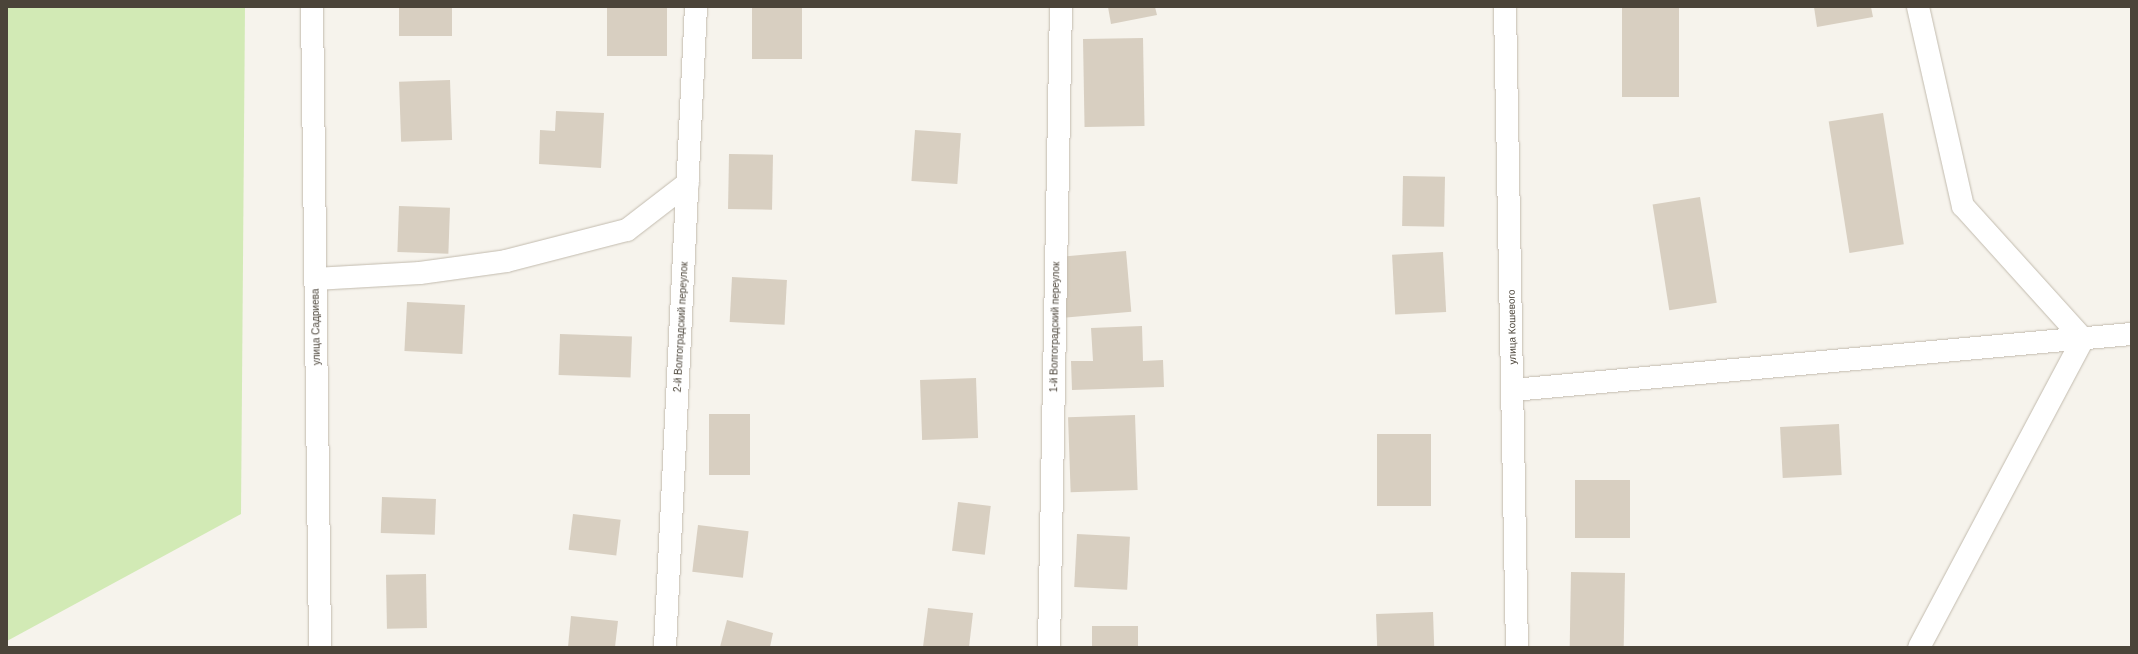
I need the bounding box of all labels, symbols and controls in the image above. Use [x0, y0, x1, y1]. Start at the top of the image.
street label: 2-й Волгоградский переулок [672, 261, 690, 393]
street label: 1-й Волгоградский переулок [1048, 262, 1062, 392]
street label: улица Садриева [309, 289, 323, 365]
street label: улица Кошевого [1505, 289, 1519, 365]

